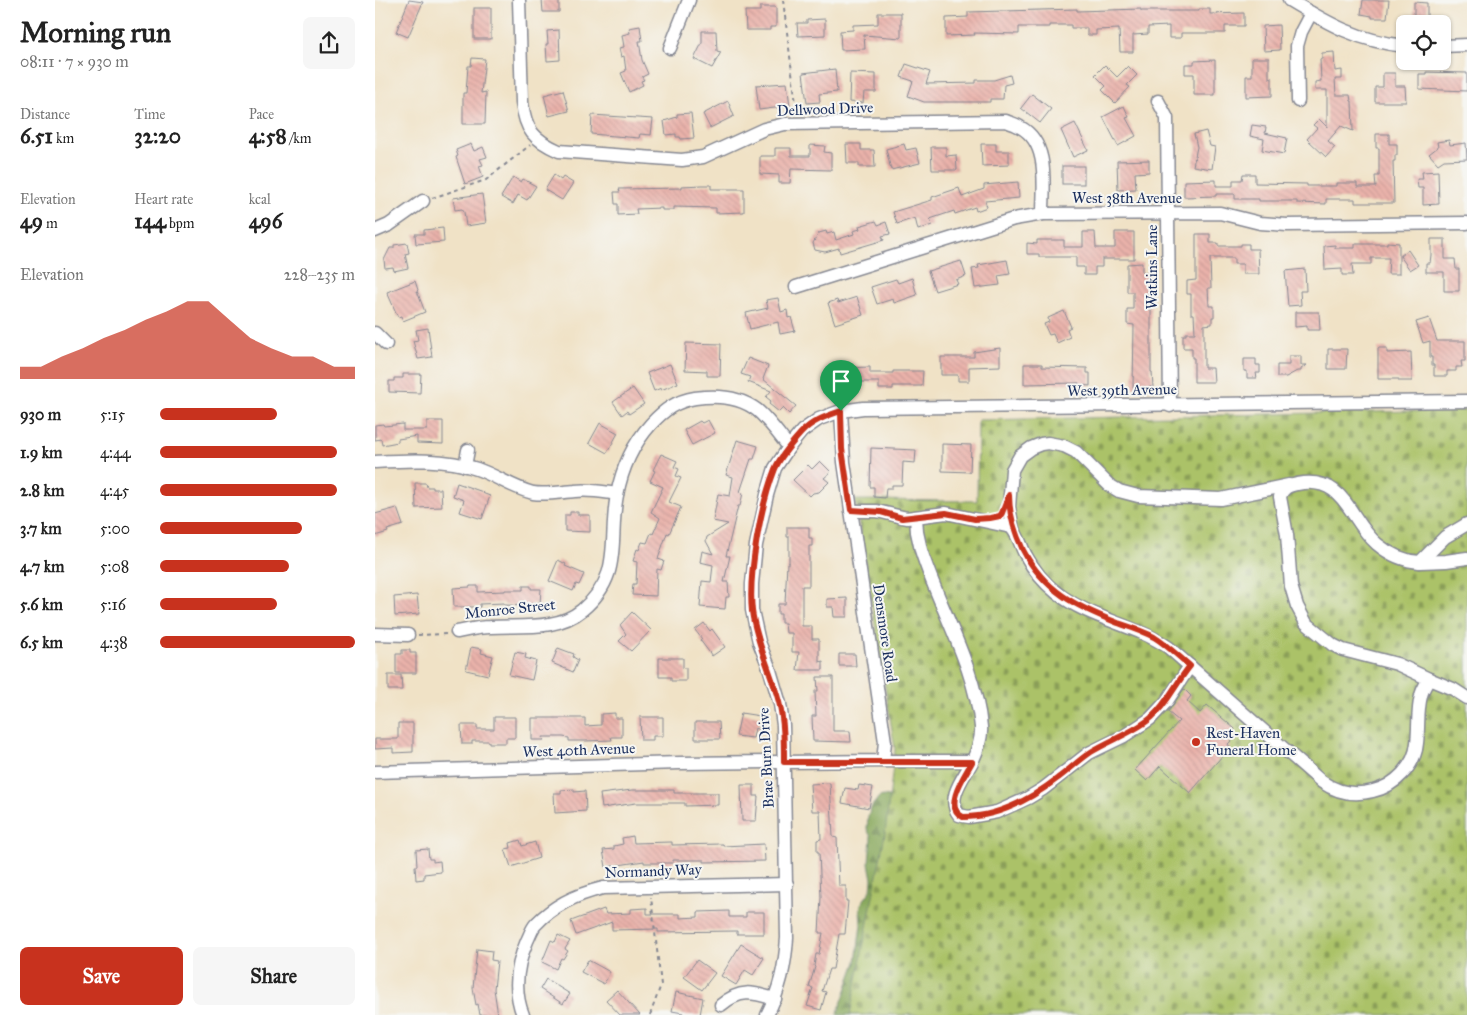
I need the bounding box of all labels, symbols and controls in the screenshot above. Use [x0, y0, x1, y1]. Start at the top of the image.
text: Morning run [20, 15, 171, 50]
map controls [1396, 15, 1451, 70]
button: locate [1396, 15, 1451, 70]
button: share [303, 17, 355, 69]
text: 08:11 · 7 × 930 m [20, 52, 129, 71]
street label: Dellwood Drive [776, 98, 874, 120]
text: Distance [20, 106, 70, 123]
text: Time [134, 106, 165, 123]
text: Pace [249, 106, 274, 123]
text: 6.51 [20, 123, 53, 149]
text: 32:20 [134, 123, 181, 149]
text: 4:58 [249, 123, 287, 149]
text: km [53, 130, 74, 147]
text: /km [287, 130, 312, 147]
street label: West 38th Avenue [1072, 189, 1182, 207]
text: Elevation [20, 191, 76, 208]
text: Heart rate [134, 191, 193, 208]
text: kcal [249, 191, 271, 208]
text: 49 [20, 208, 43, 234]
text: 144 [134, 208, 166, 234]
text: 496 [249, 208, 282, 234]
text: m [43, 215, 58, 232]
text: bpm [166, 215, 195, 232]
street label: Watkins Lane [1143, 225, 1161, 309]
text: Elevation [20, 265, 84, 284]
text: 228–235 m [284, 265, 355, 284]
pin [820, 360, 862, 411]
icon: arrive [827, 367, 855, 395]
street label: West 39th Avenue [1067, 380, 1177, 400]
text: 930 m [20, 405, 61, 424]
text: 5:15 [100, 405, 125, 424]
text: 1.9 km [20, 443, 63, 462]
text: 4:44 [100, 443, 131, 462]
text: 2.8 km [20, 481, 64, 500]
text: 4:45 [100, 481, 129, 500]
text: 3.7 km [20, 519, 62, 538]
text: 5:00 [100, 519, 130, 538]
text: 4.7 km [20, 557, 65, 576]
text: 5:08 [100, 557, 129, 576]
street label: Densmore Road [869, 583, 901, 684]
text: 5.6 km [20, 595, 63, 614]
text: 5:16 [100, 595, 126, 614]
street label: Monroe Street [464, 595, 557, 623]
text: 6.5 km [20, 633, 63, 652]
text: 4:38 [100, 633, 128, 652]
street label: Brae Burn Drive [754, 707, 778, 809]
place label: Rest-Haven Funeral Home [1206, 724, 1296, 759]
marker: Rest-Haven Funeral Home [1190, 736, 1202, 748]
street label: West 40th Avenue [522, 739, 636, 761]
street label: Normandy Way [604, 860, 703, 882]
button: Save [20, 947, 183, 1005]
button: Share [193, 947, 355, 1005]

